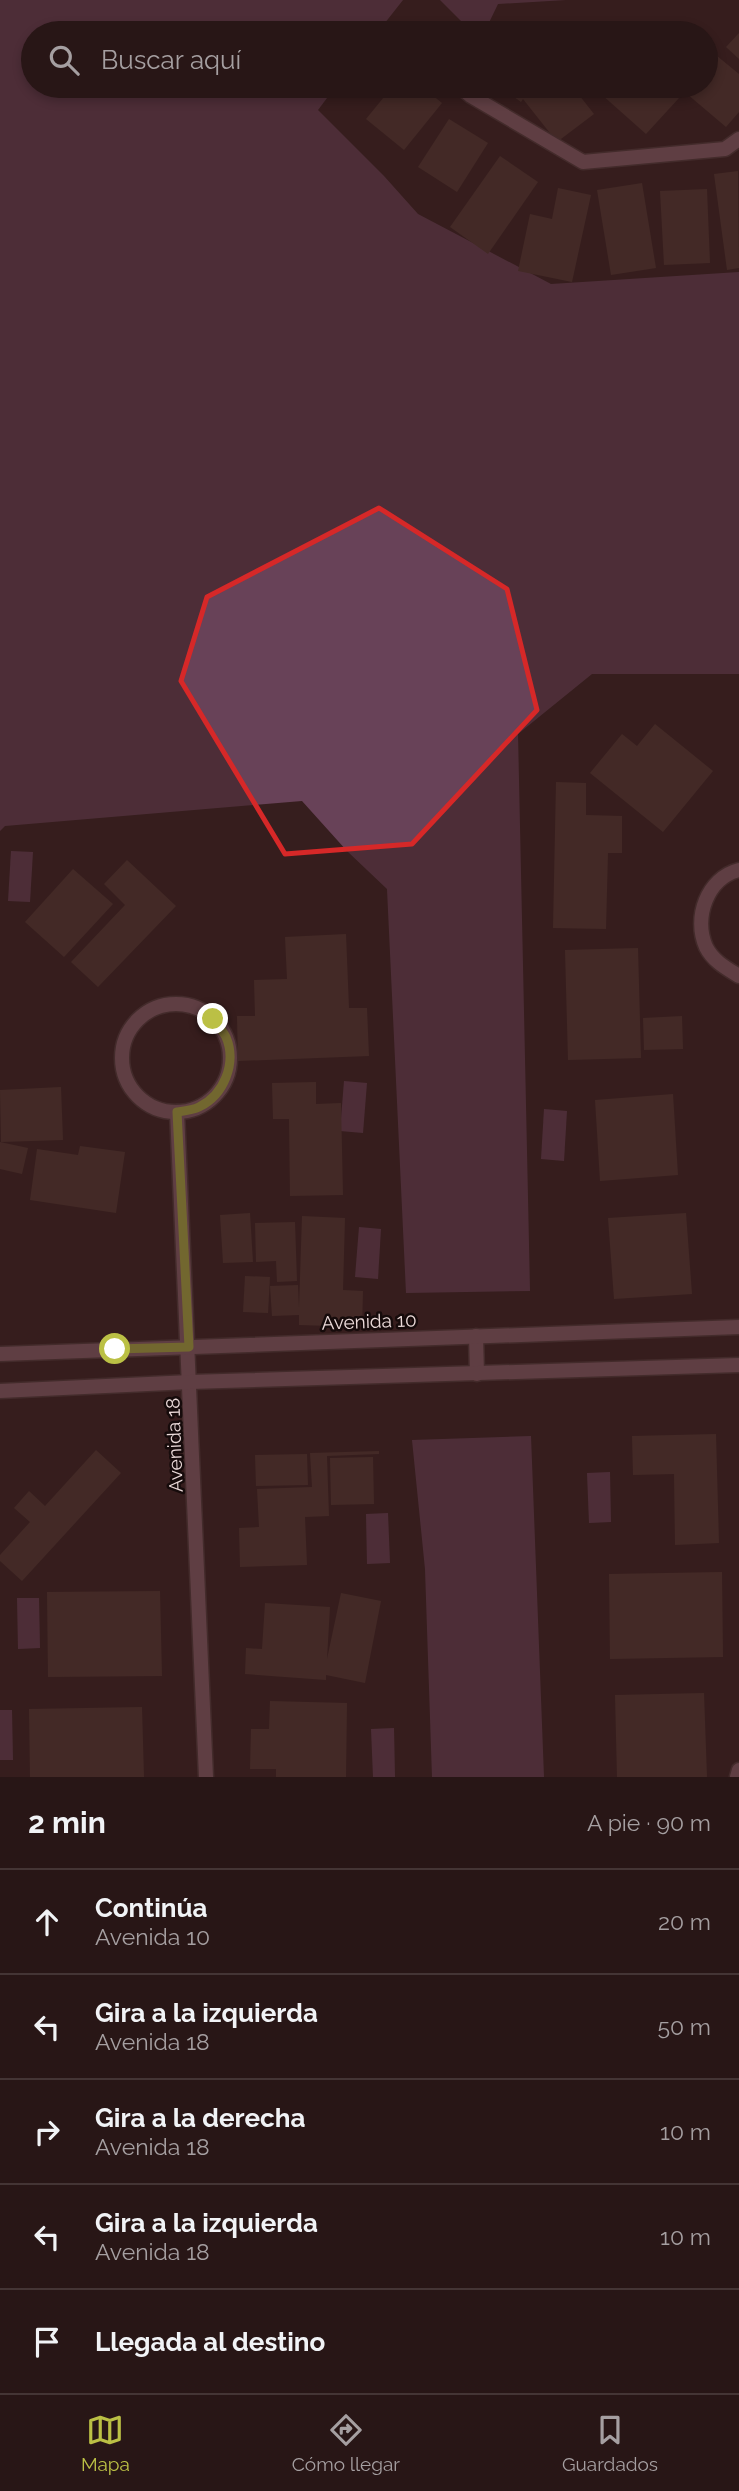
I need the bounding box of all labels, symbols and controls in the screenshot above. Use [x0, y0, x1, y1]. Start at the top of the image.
search box [21, 21, 718, 98]
icon: search [45, 41, 83, 79]
text: Buscar aquí [101, 45, 241, 75]
route end [197, 1003, 228, 1034]
street label: Avenida 10 [321, 1308, 417, 1334]
route start [99, 1333, 130, 1364]
street label: Avenida 18 [161, 1397, 187, 1493]
text: 2 min [28, 1805, 106, 1840]
text: A pie · 90 m [587, 1809, 711, 1836]
text: Continúa [95, 1893, 207, 1923]
icon: ahead [28, 1903, 66, 1941]
text: 20 m [658, 1908, 711, 1935]
text: Avenida 10 [95, 1923, 210, 1950]
text: Gira a la izquierda [95, 1998, 318, 2028]
icon: left [28, 2008, 66, 2046]
text: 50 m [657, 2013, 711, 2040]
text: Avenida 18 [95, 2028, 210, 2055]
text: Gira a la derecha [95, 2103, 305, 2133]
icon: right [28, 2113, 66, 2151]
text: 10 m [660, 2118, 711, 2145]
text: Avenida 18 [95, 2133, 210, 2160]
text: Gira a la izquierda [95, 2208, 318, 2238]
icon: left [28, 2218, 66, 2256]
text: 10 m [660, 2223, 711, 2250]
text: Avenida 18 [95, 2238, 210, 2265]
icon: arrive [28, 2323, 66, 2361]
text: Llegada al destino [95, 2327, 325, 2357]
tab: Mapa [81, 2411, 130, 2475]
tab: Cómo llegar [292, 2411, 400, 2475]
tab: Guardados [562, 2411, 658, 2475]

